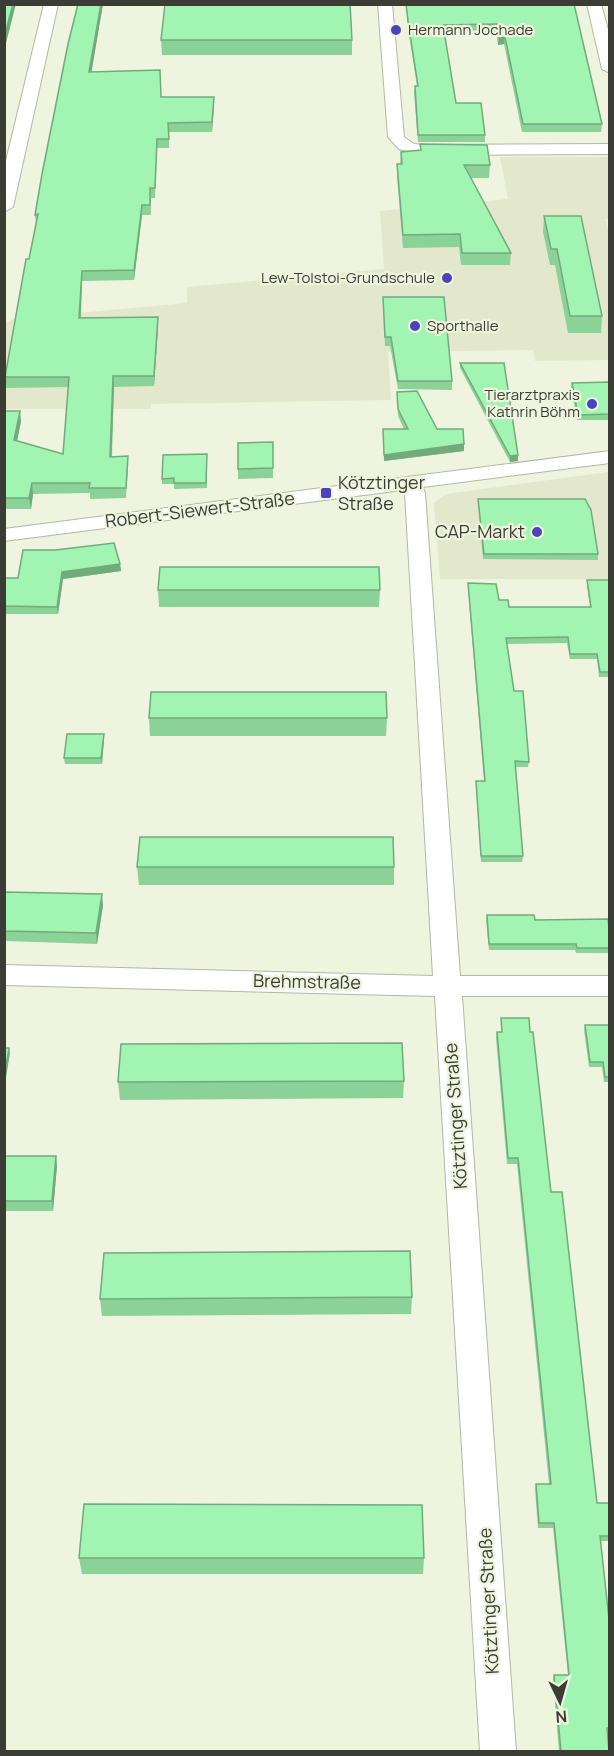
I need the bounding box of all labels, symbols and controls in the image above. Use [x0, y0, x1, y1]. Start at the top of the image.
place label: Hermann Jochade [408, 19, 534, 40]
marker: Hermann Jochade [389, 23, 403, 37]
place label: Lew-Tolstoi-Grundschule [261, 267, 435, 288]
marker: Lew-Tolstoi-Grundschule [440, 271, 454, 285]
place label: Sporthalle [427, 315, 499, 336]
marker: Sporthalle [408, 319, 422, 333]
place label: Tierarztpraxis Kathrin Böhm [484, 384, 580, 422]
marker: Tierarztpraxis Kathrin Böhm [585, 397, 599, 411]
place label: Kötztinger Straße [338, 470, 426, 515]
street label: Robert-Siewert-Straße [104, 485, 296, 533]
marker: Kötztinger Straße [319, 486, 333, 500]
place label: CAP-Markt [435, 519, 525, 543]
marker: CAP-Markt [530, 525, 544, 539]
street label: Brehmstraße [253, 968, 361, 994]
street label: Kötztinger Straße [438, 1042, 472, 1190]
street label: Kötztinger Straße [472, 1527, 504, 1675]
north arrow [530, 1672, 590, 1732]
text: N [555, 1705, 568, 1728]

